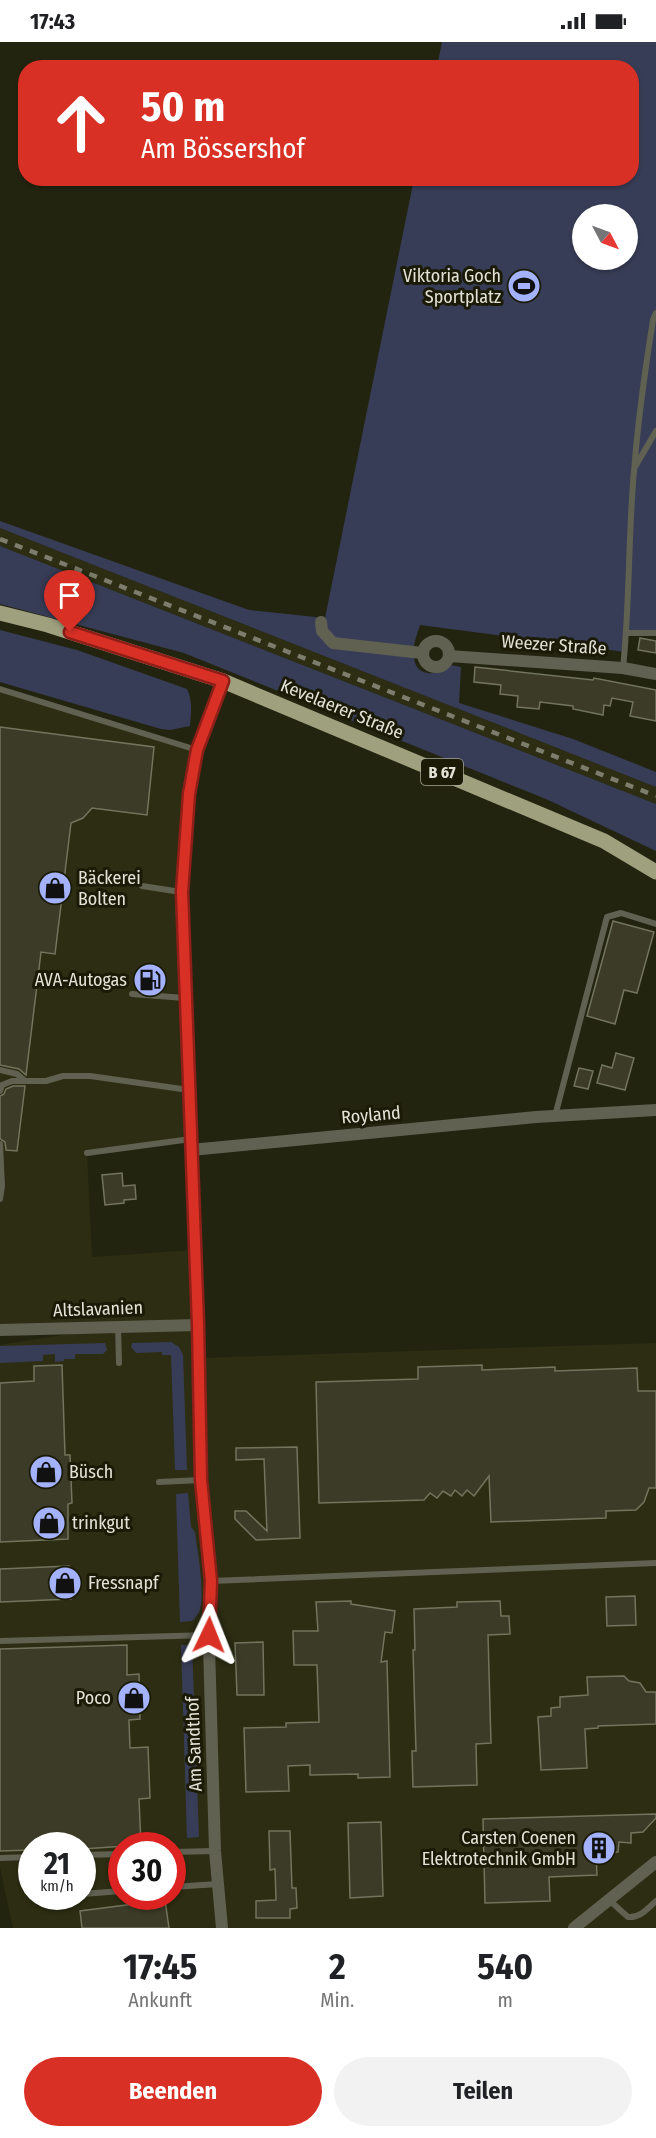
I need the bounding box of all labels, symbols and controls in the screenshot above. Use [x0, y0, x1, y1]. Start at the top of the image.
text: 17:43 [30, 8, 75, 35]
text: 50 m [141, 82, 225, 132]
icon: ahead [42, 84, 120, 162]
text: Am Bössershof [141, 133, 305, 165]
north arrow [572, 204, 638, 270]
map controls [572, 204, 638, 270]
place label: Viktoria Goch Sportplatz [403, 265, 501, 308]
sports icon: Viktoria Goch Sportplatz [506, 268, 542, 304]
pin [44, 570, 95, 632]
icon: arrive [53, 579, 86, 612]
street label: Weezer Straße [501, 630, 607, 660]
street label: Kevelaerer Straße [277, 674, 407, 744]
road number: B 67 [421, 759, 463, 785]
place label: Bäckerei Bolten [78, 867, 141, 910]
shop icon: Bäckerei Bolten [37, 870, 73, 906]
fuel station icon: AVA-Autogas [132, 962, 168, 998]
place label: AVA-Autogas [35, 969, 127, 991]
street label: Royland [340, 1101, 402, 1129]
street label: Altslavanien [53, 1296, 143, 1322]
shop icon: Büsch [28, 1454, 64, 1490]
place label: Büsch [69, 1461, 113, 1483]
shop icon: trinkgut [31, 1505, 67, 1541]
place label: trinkgut [72, 1512, 130, 1534]
shop icon: Fressnapf [47, 1565, 83, 1601]
place label: Fressnapf [88, 1572, 160, 1594]
position arrow [177, 1603, 241, 1667]
shop icon: Poco [116, 1680, 152, 1716]
place label: Poco [76, 1687, 111, 1709]
street label: Am Sandthof [181, 1695, 207, 1792]
place label: Carsten Coenen Elektrotechnik GmbH [422, 1827, 576, 1870]
building icon: Carsten Coenen Elektrotechnik GmbH [581, 1830, 617, 1866]
speed limit sign: 30 [108, 1832, 186, 1910]
text: 21 [44, 1846, 70, 1882]
text: km/h [40, 1877, 74, 1895]
text: 17:45 [123, 1945, 197, 1989]
text: 2 [329, 1945, 346, 1989]
text: 540 [477, 1945, 533, 1989]
text: Ankunft [128, 1988, 192, 2012]
text: Min. [320, 1988, 354, 2012]
text: m [497, 1988, 513, 2012]
button: Beenden [24, 2057, 322, 2126]
button: Teilen [334, 2057, 632, 2126]

